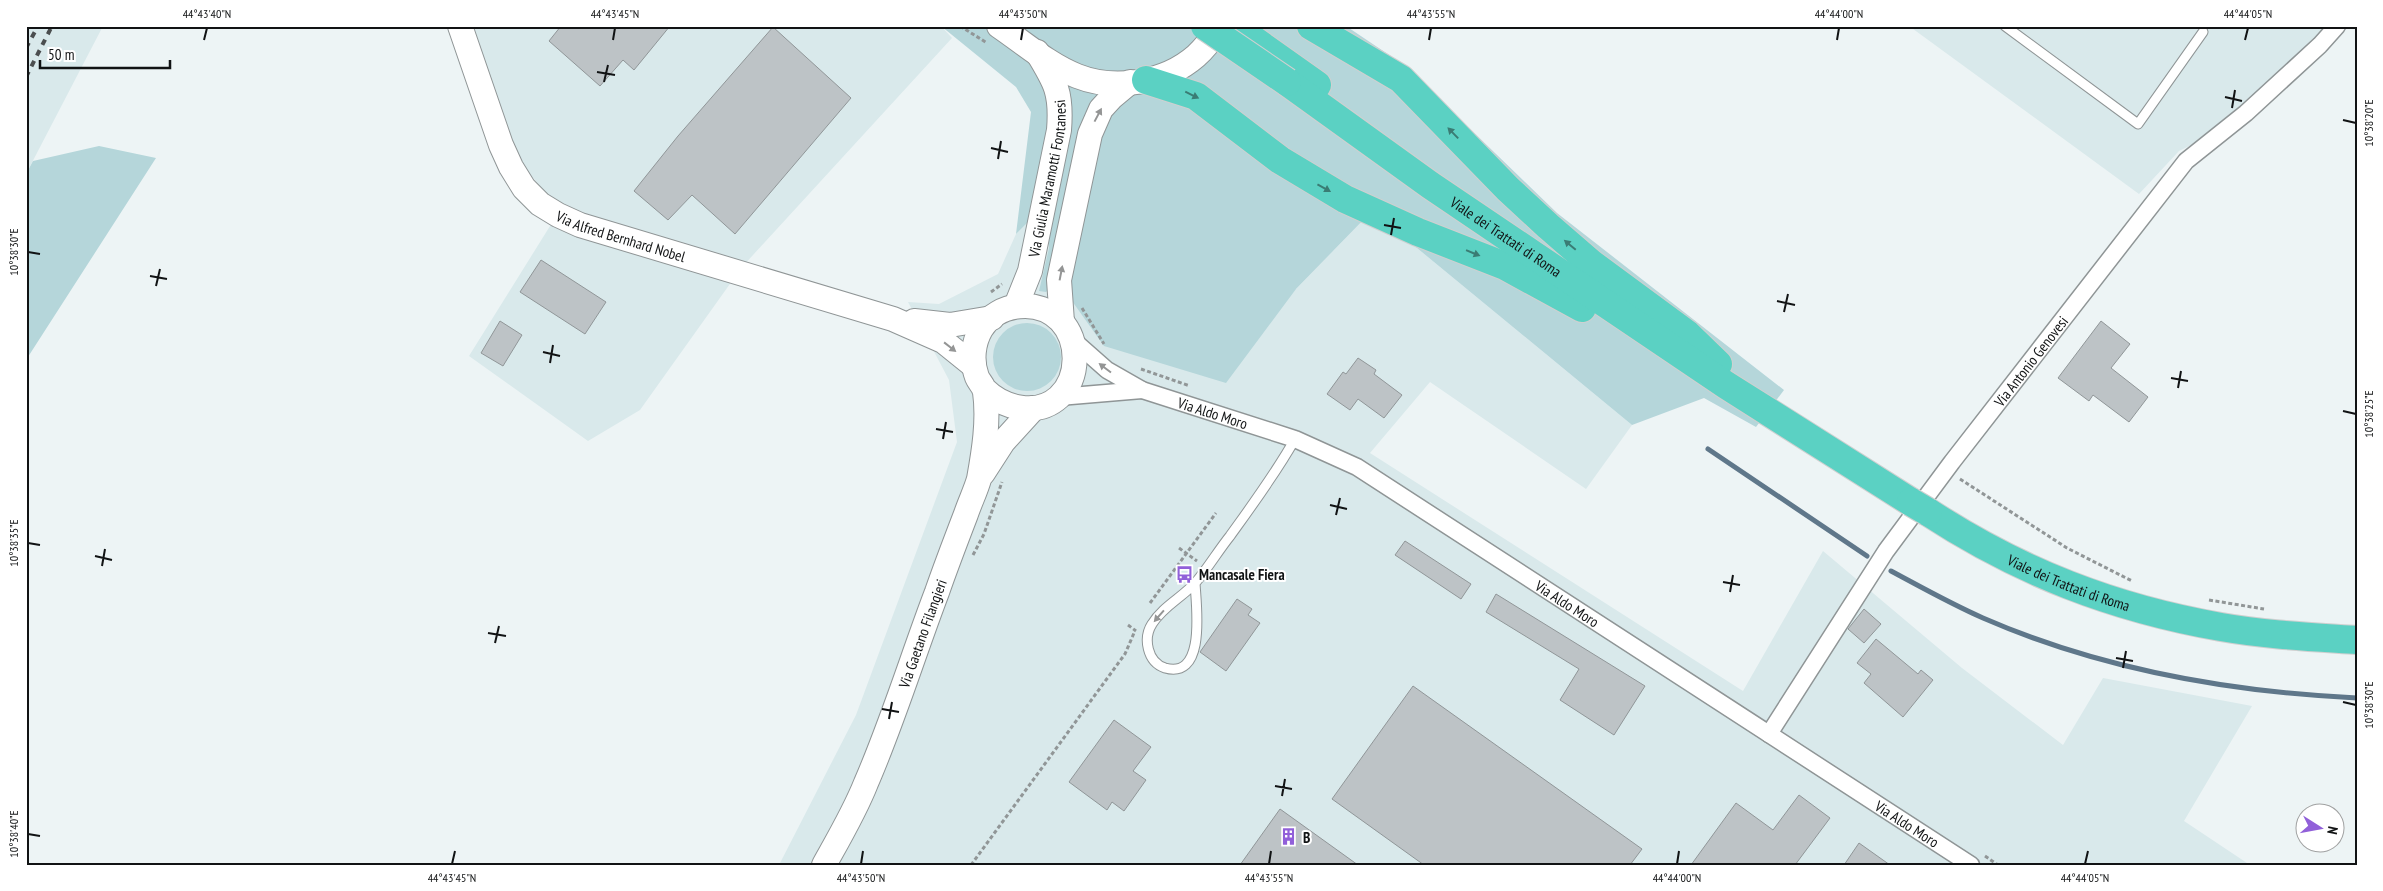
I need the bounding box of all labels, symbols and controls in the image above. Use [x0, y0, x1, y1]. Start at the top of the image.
text: 44°43'40"N [183, 6, 231, 21]
text: 44°43'45"N [591, 6, 639, 21]
text: 44°43'50"N [999, 6, 1047, 21]
text: 44°43'55"N [1407, 6, 1455, 21]
text: 44°44'00"N [1815, 6, 1863, 21]
text: 44°44'05"N [2224, 6, 2272, 21]
scale bar [40, 38, 170, 70]
text: 50 m [48, 45, 74, 64]
one-way arrow [1185, 91, 1199, 99]
street label: Via Giulia Maramotti Fontanesi [1023, 98, 1069, 260]
text: 10°38'20"E [2361, 99, 2376, 147]
one-way arrow [1094, 108, 1102, 123]
one-way arrow [1447, 127, 1459, 139]
one-way arrow [1317, 184, 1332, 192]
street label: Viale dei Trattati di Roma [1446, 191, 1565, 281]
street label: Via Alfred Bernhard Nobel [552, 206, 688, 266]
text: 10°38'30"E [6, 228, 21, 276]
one-way arrow [1565, 239, 1577, 251]
one-way arrow [1466, 250, 1480, 258]
one-way arrow [1057, 266, 1065, 281]
street label: Via Antonio Genovesi [1989, 312, 2072, 411]
one-way arrow [944, 342, 957, 353]
one-way arrow [1099, 362, 1112, 373]
text: 10°38'25"E [2361, 390, 2376, 438]
street label: Via Aldo Moro [1174, 392, 1250, 433]
text: 10°38'35"E [6, 519, 21, 567]
street label: Viale dei Trattati di Roma [2003, 549, 2132, 615]
bus stop icon: Mancasale Fiera [1175, 564, 1195, 584]
place label: Mancasale Fiera [1199, 565, 1285, 584]
street label: Via Aldo Moro [1531, 575, 1603, 631]
street label: Via Gaetano Filangieri [894, 576, 950, 691]
one-way arrow [1153, 609, 1165, 621]
text: 10°38'30"E [2361, 681, 2376, 729]
street label: Via Aldo Moro [1871, 795, 1943, 851]
north arrow [2296, 804, 2346, 854]
text: 10°38'40"E [6, 810, 21, 858]
text: N [2323, 825, 2342, 836]
building icon: B [1279, 827, 1299, 847]
place label: B [1303, 828, 1310, 847]
text: 44°43'45"N [428, 870, 476, 885]
text: 44°43'50"N [837, 870, 885, 885]
text: 44°43'55"N [1245, 870, 1293, 885]
text: 44°44'00"N [1653, 870, 1701, 885]
text: 44°44'05"N [2061, 870, 2109, 885]

